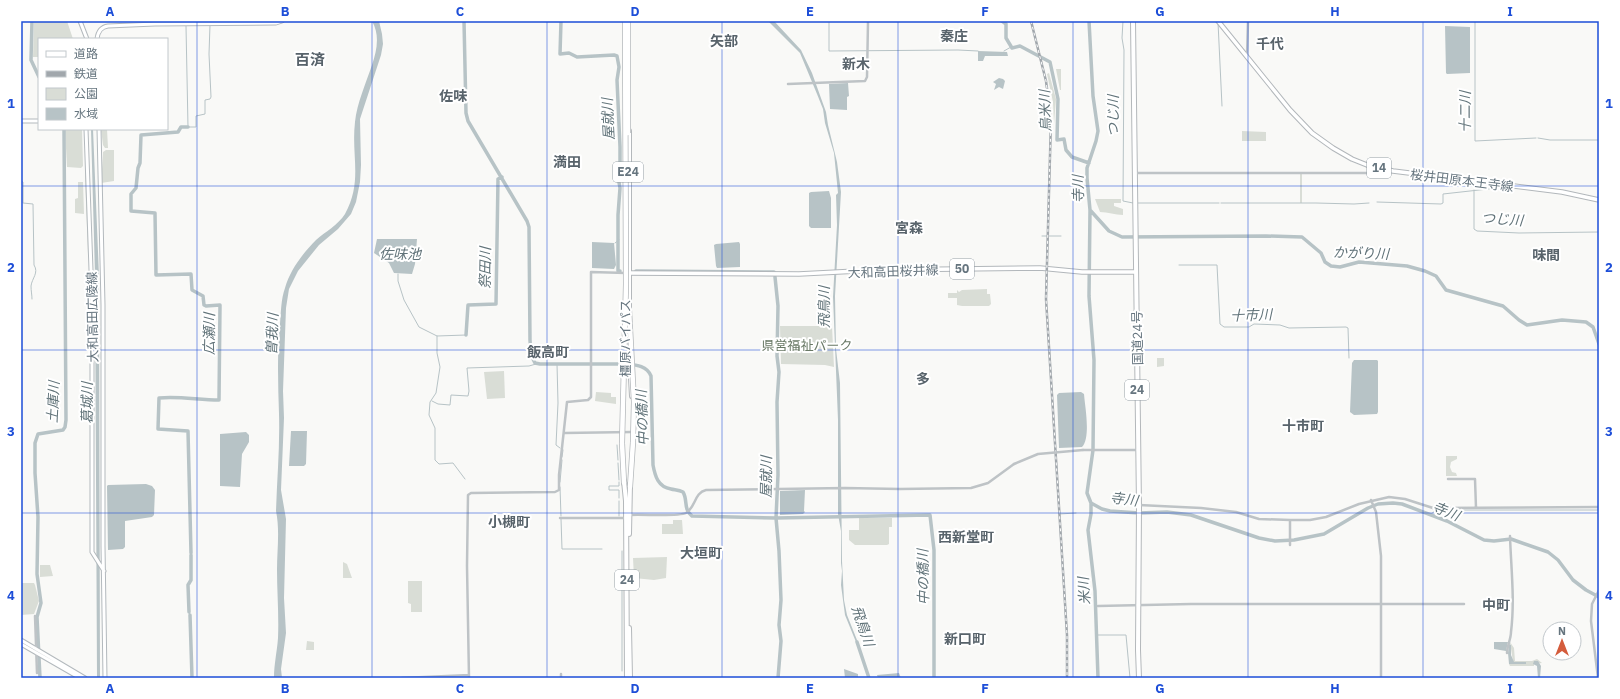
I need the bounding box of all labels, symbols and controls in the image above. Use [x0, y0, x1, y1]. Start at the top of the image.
text: A [106, 3, 115, 20]
text: B [281, 3, 290, 20]
text: C [456, 3, 465, 20]
text: D [630, 3, 640, 20]
text: E [806, 3, 814, 20]
text: F [981, 3, 989, 20]
text: G [1155, 3, 1165, 20]
text: H [1330, 3, 1340, 20]
text: I [1507, 3, 1513, 20]
district label: 秦庄 [940, 27, 968, 45]
district label: 矢部 [710, 32, 738, 50]
district label: 千代 [1256, 35, 1284, 53]
legend [38, 38, 168, 130]
text: 道路 [74, 46, 98, 61]
district label: 百済 [295, 50, 325, 69]
district label: 新木 [842, 55, 870, 73]
text: 鉄道 [74, 66, 98, 81]
text: 公園 [74, 86, 98, 101]
district label: 佐味 [439, 87, 468, 105]
water label: 烏米川 [1035, 88, 1055, 132]
water label: 十二川 [1456, 89, 1474, 133]
water label: つじ川 [1104, 93, 1122, 137]
text: 1 [7, 95, 15, 112]
text: 1 [1605, 95, 1613, 112]
water label: 屋就川 [598, 96, 618, 140]
text: 水域 [74, 106, 98, 121]
district label: 満田 [553, 153, 581, 171]
road number: 14 [1367, 158, 1391, 178]
road number: E24 [613, 162, 643, 182]
street label: 桜井田原本王寺線 [1409, 166, 1515, 195]
water label: 寺川 [1069, 173, 1087, 203]
water label: つじ川 [1480, 209, 1526, 230]
district label: 宮森 [895, 219, 923, 237]
water label: かがり川 [1333, 243, 1391, 263]
water label: 佐味池 [379, 245, 423, 263]
water label: 祭田川 [476, 245, 494, 289]
district label: 味間 [1532, 246, 1560, 264]
text: 2 [7, 259, 15, 276]
road number: 50 [950, 259, 974, 279]
text: 2 [1605, 259, 1613, 276]
street label: 大和高田桜井線 [847, 261, 939, 282]
street label: 大和高田広陵線 [83, 271, 102, 363]
water label: 飛鳥川 [815, 284, 833, 328]
street label: 橿原バイパス [617, 299, 634, 377]
water label: 十市川 [1230, 305, 1274, 325]
water label: 広瀬川 [200, 311, 218, 355]
water label: 曽我川 [262, 311, 282, 355]
street label: 国道24号 [1129, 311, 1146, 365]
park label: 県営福祉パーク [761, 337, 853, 354]
district label: 飯高町 [527, 343, 569, 361]
district label: 多 [916, 370, 930, 388]
water label: 土庫川 [43, 379, 63, 423]
water label: 葛城川 [78, 380, 96, 424]
road number: 24 [1125, 380, 1149, 400]
water label: 中の橋川 [632, 388, 652, 446]
district label: 十市町 [1282, 417, 1324, 435]
text: 3 [7, 423, 15, 440]
text: 3 [1605, 423, 1613, 440]
water label: 屋就川 [757, 454, 775, 498]
water label: 寺川 [1109, 488, 1141, 510]
water label: 寺川 [1430, 497, 1464, 525]
district label: 小槻町 [488, 513, 530, 531]
district label: 西新堂町 [938, 528, 994, 546]
district label: 大垣町 [680, 544, 722, 562]
water label: 中の橋川 [913, 547, 932, 605]
road number: 24 [615, 570, 639, 590]
water label: 米川 [1074, 574, 1094, 606]
text: 4 [7, 587, 15, 604]
text: 4 [1605, 587, 1613, 604]
district label: 中町 [1482, 596, 1510, 614]
water label: 飛鳥川 [848, 603, 879, 651]
north arrow [1542, 621, 1582, 661]
text: N [1558, 624, 1566, 638]
district label: 新口町 [944, 630, 986, 648]
text: A [106, 680, 115, 697]
text: B [281, 680, 290, 697]
text: C [456, 680, 465, 697]
text: D [630, 680, 640, 697]
text: E [806, 680, 814, 697]
text: F [981, 680, 989, 697]
text: G [1155, 680, 1165, 697]
text: H [1330, 680, 1340, 697]
text: I [1507, 680, 1513, 697]

